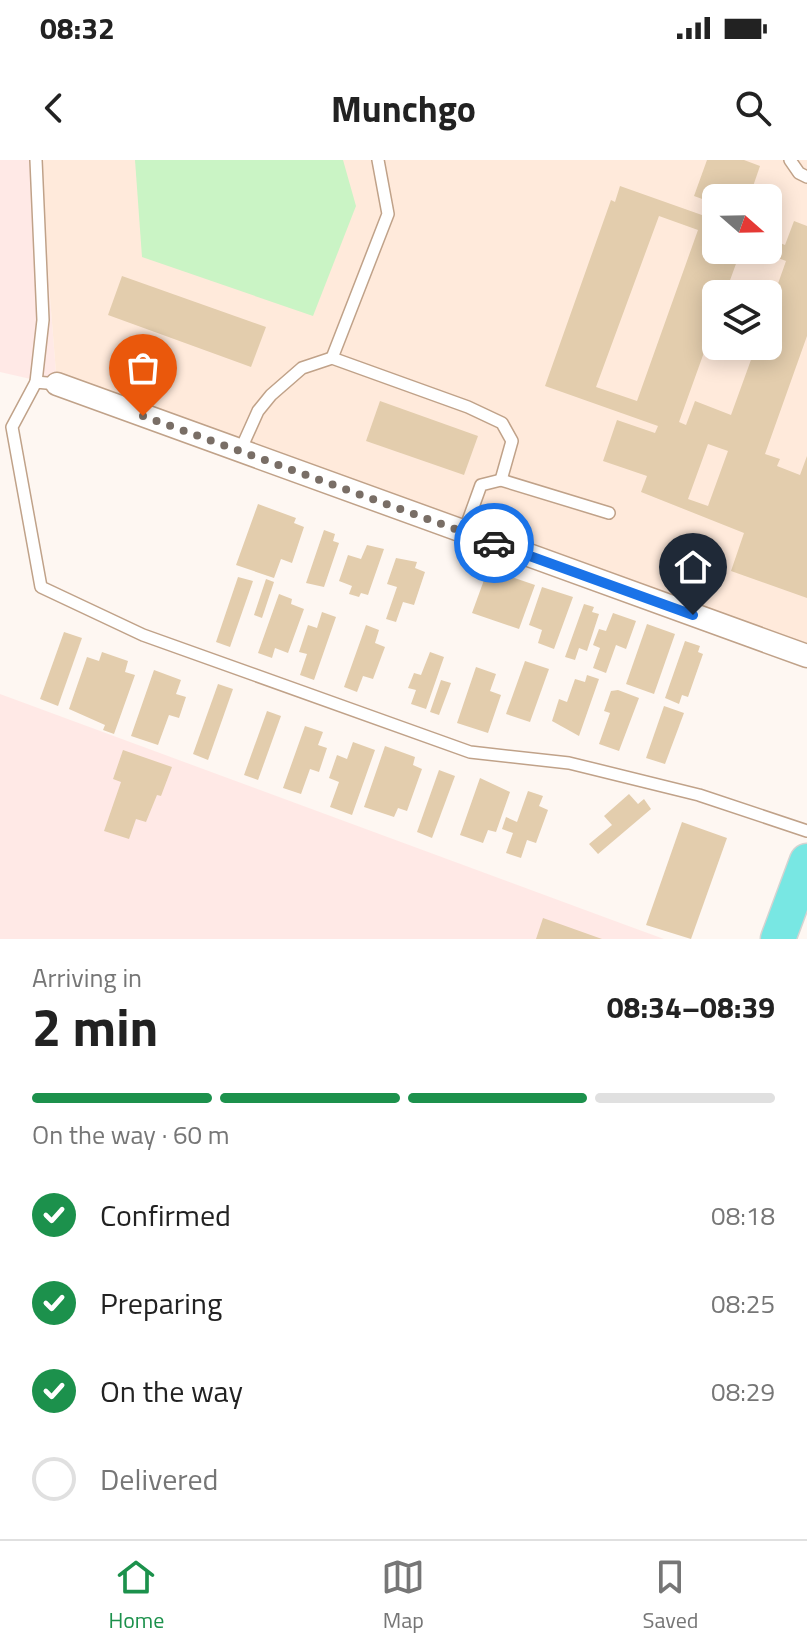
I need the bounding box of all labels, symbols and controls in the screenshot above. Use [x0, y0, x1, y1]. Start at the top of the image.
text: 08:32 [40, 5, 115, 51]
text: Munchgo [331, 81, 476, 136]
icon: back [32, 86, 76, 130]
icon: search [731, 86, 775, 130]
north arrow [702, 184, 782, 264]
map controls [702, 184, 782, 360]
button: layers [702, 280, 782, 360]
pin [109, 334, 177, 416]
icon: bag [121, 346, 165, 390]
courier [454, 503, 534, 583]
icon: car [472, 521, 516, 565]
pin [659, 533, 727, 615]
icon: home [671, 545, 715, 589]
text: Arriving in [32, 958, 142, 997]
text: 08:34–08:39 [607, 984, 775, 1030]
text: 2 min [32, 987, 158, 1066]
text: On the way · 60 m [32, 1115, 230, 1154]
text: Confirmed [100, 1192, 231, 1238]
icon: check [32, 1193, 76, 1237]
text: 08:18 [711, 1196, 775, 1235]
text: Preparing [100, 1280, 222, 1326]
icon: check [32, 1281, 76, 1325]
text: 08:25 [711, 1284, 775, 1323]
text: On the way [100, 1368, 243, 1414]
icon: check [32, 1369, 76, 1413]
text: 08:29 [711, 1372, 775, 1411]
text: Delivered [100, 1456, 218, 1502]
tab: Home [109, 1555, 164, 1637]
tab: Map [381, 1555, 425, 1637]
tab: Saved [642, 1555, 698, 1637]

